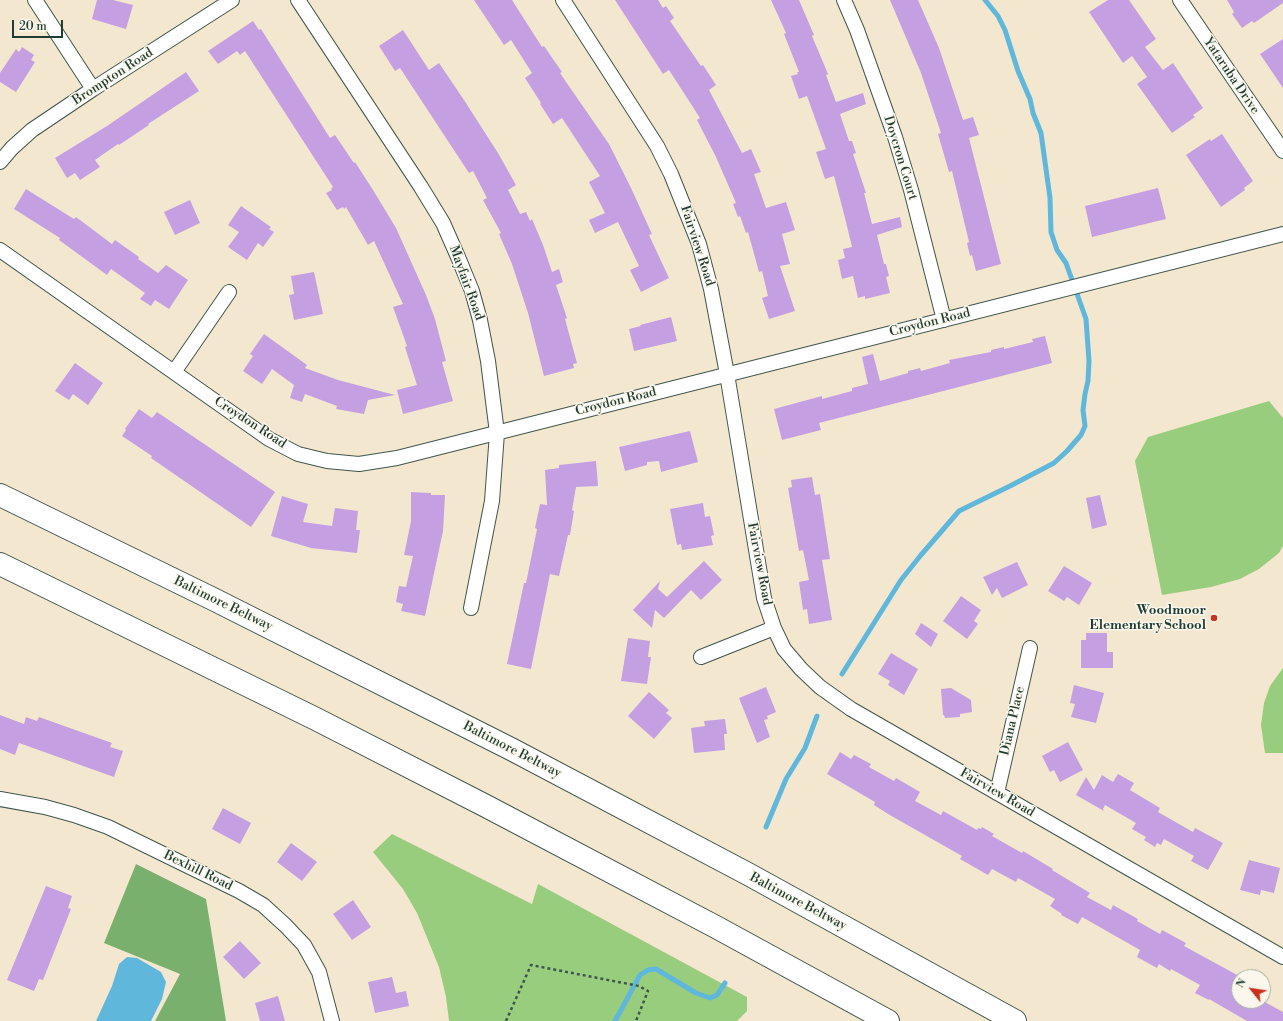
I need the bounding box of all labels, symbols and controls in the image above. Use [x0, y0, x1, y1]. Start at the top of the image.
scale bar [14, 12, 65, 38]
text: 20 m [19, 19, 47, 34]
street label: Yataruba Drive [1200, 35, 1262, 117]
street label: Brompton Road [70, 45, 156, 109]
street label: Doycron Court [880, 114, 920, 202]
street label: Fairview Road [677, 204, 717, 288]
street label: Mayfair Road [445, 244, 487, 322]
street label: Croydon Road [888, 305, 972, 341]
street label: Croydon Road [574, 384, 658, 420]
street label: Croydon Road [211, 394, 289, 452]
street label: Fairview Road [743, 521, 775, 607]
street label: Baltimore Beltway [171, 573, 275, 635]
place label: Woodmoor Elementary School [1090, 603, 1206, 634]
marker: Woodmoor Elementary School [1209, 613, 1219, 623]
street label: Diana Place [997, 685, 1029, 757]
street label: Baltimore Beltway [460, 719, 564, 781]
street label: Fairview Road [957, 765, 1037, 821]
street label: Bexhill Road [161, 848, 235, 894]
street label: Baltimore Beltway [747, 870, 849, 934]
north arrow [1231, 969, 1271, 1009]
text: N [1233, 976, 1250, 991]

